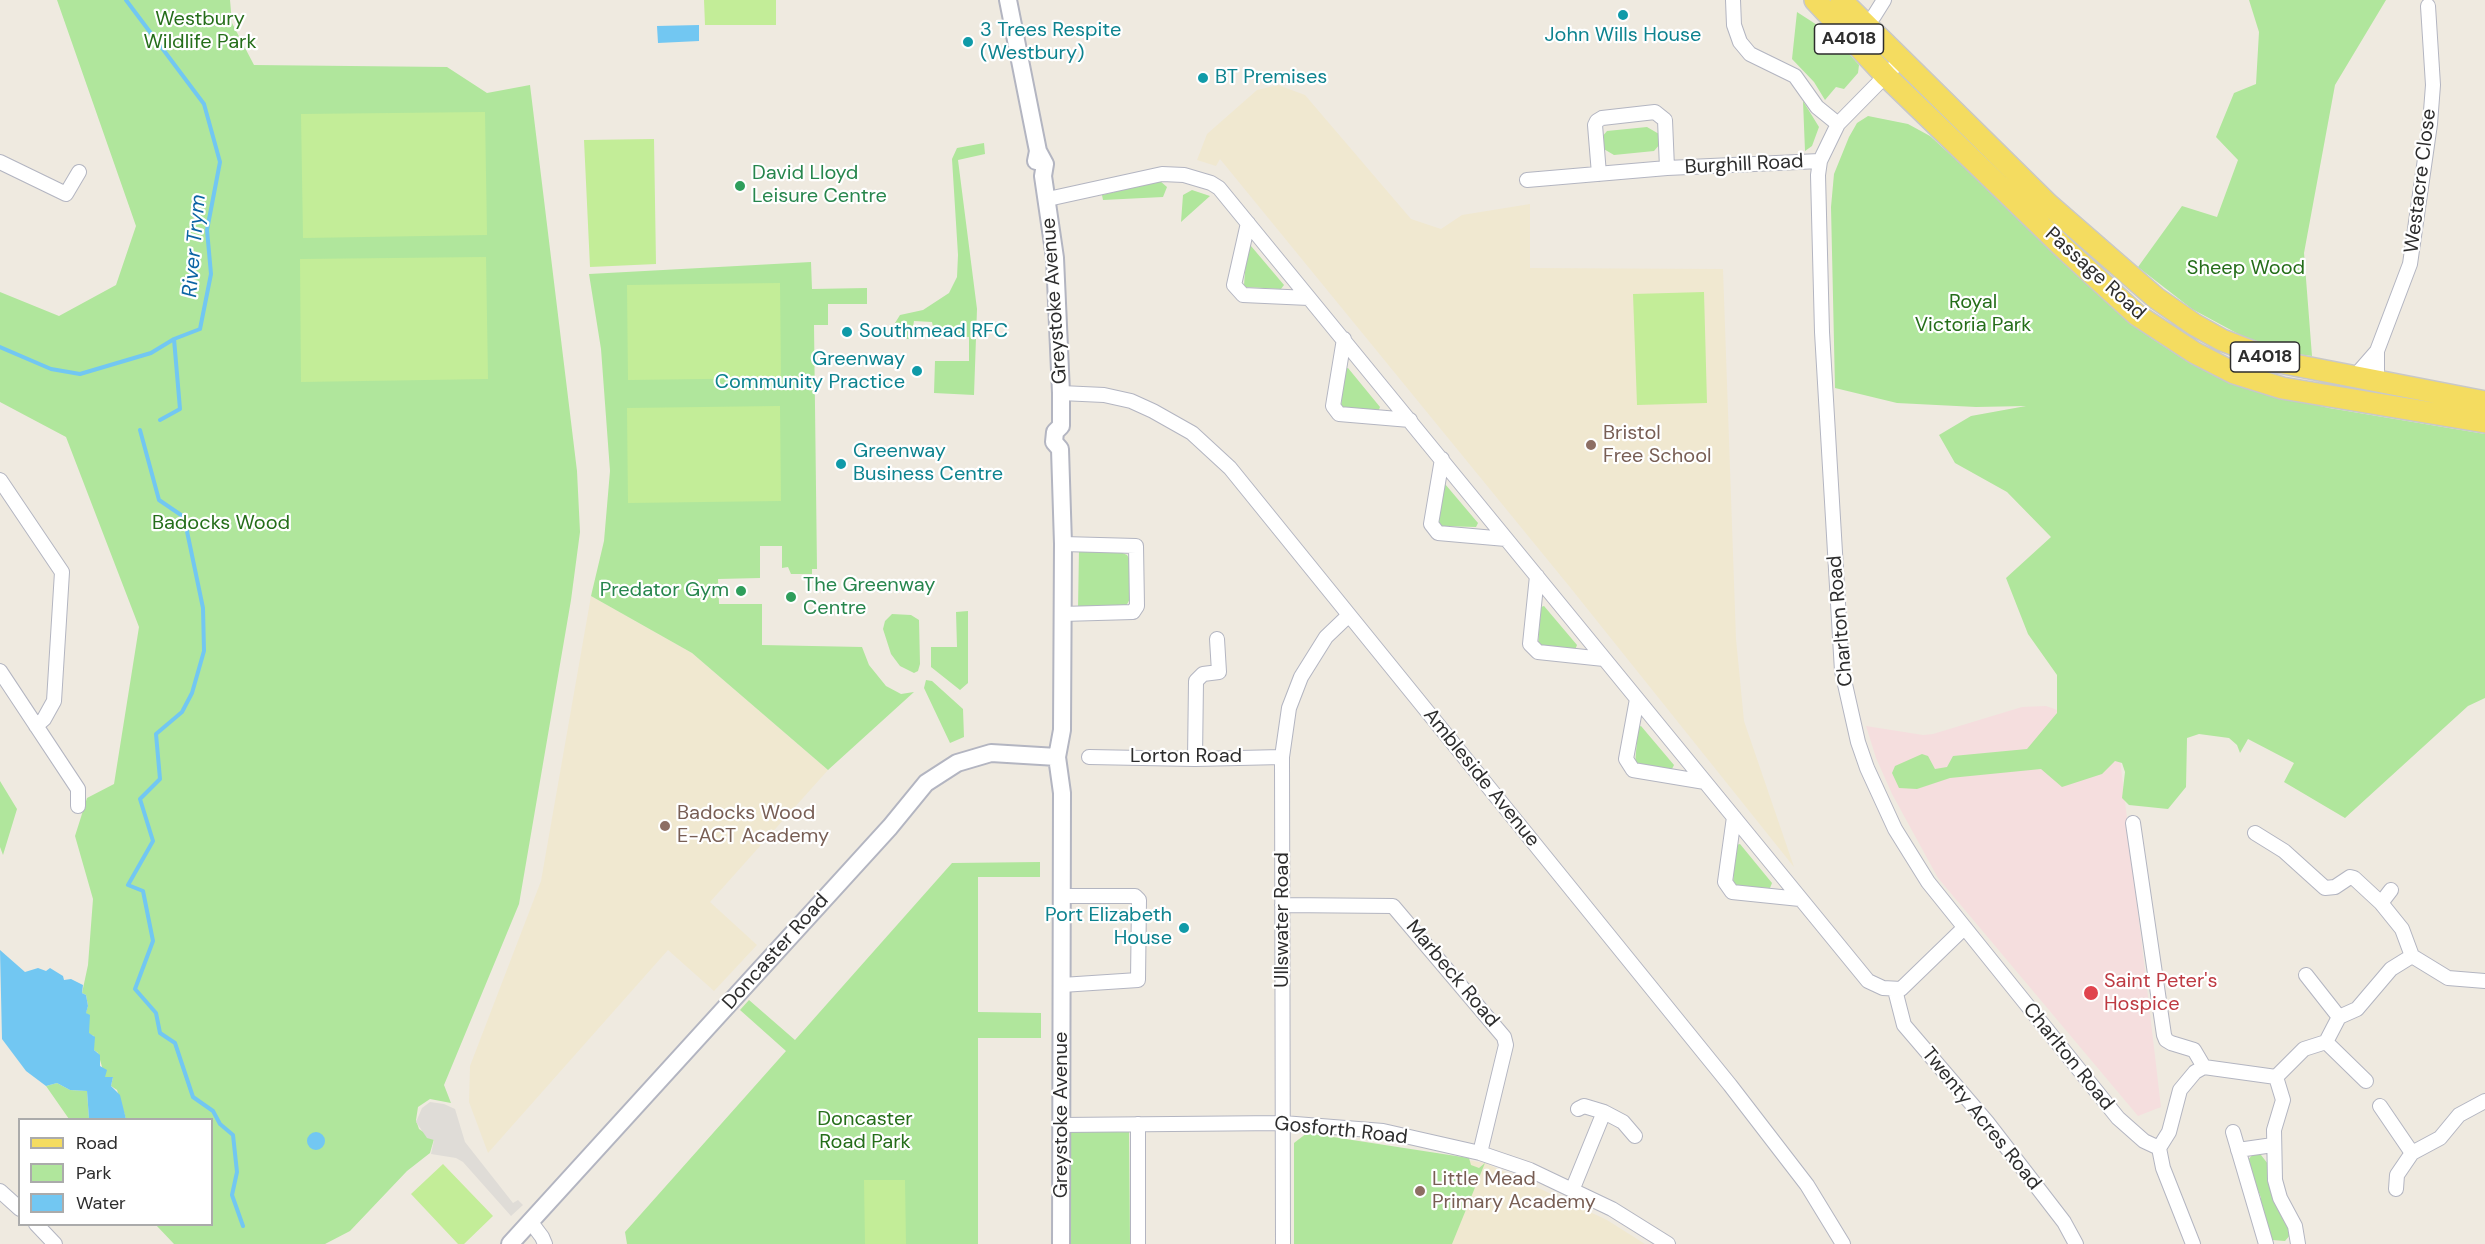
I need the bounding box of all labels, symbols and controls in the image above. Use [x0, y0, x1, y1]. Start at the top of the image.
park label: Westbury Wildlife Park [144, 8, 256, 55]
marker: John Wills House [1616, 8, 1630, 22]
place label: 3 Trees Respite (Westbury) [980, 19, 1121, 66]
place label: John Wills House [1545, 24, 1701, 48]
road number: A4018 [1814, 24, 1884, 54]
marker: 3 Trees Respite (Westbury) [961, 35, 975, 49]
place label: BT Premises [1215, 66, 1327, 90]
marker: BT Premises [1196, 71, 1210, 85]
street label: Westacre Close [2400, 107, 2442, 255]
street label: Burghill Road [1684, 150, 1804, 180]
place label: David Lloyd Leisure Centre [752, 162, 887, 209]
marker: David Lloyd Leisure Centre [733, 179, 747, 193]
water label: River Trym [178, 193, 212, 299]
street label: Greystoke Avenue [1037, 217, 1073, 385]
street label: Passage Road [2040, 223, 2150, 325]
park label: Sheep Wood [2187, 257, 2305, 281]
park label: Royal Victoria Park [1915, 291, 2031, 338]
place label: Southmead RFC [859, 320, 1008, 344]
marker: Southmead RFC [840, 325, 854, 339]
road number: A4018 [2230, 342, 2300, 372]
place label: Greenway Community Practice [715, 348, 905, 395]
marker: Greenway Community Practice [910, 364, 924, 378]
place label: Bristol Free School [1603, 422, 1711, 469]
marker: Bristol Free School [1584, 438, 1598, 452]
place label: Greenway Business Centre [853, 440, 1003, 487]
marker: Greenway Business Centre [834, 457, 848, 471]
park label: Badocks Wood [152, 512, 290, 536]
street label: Charlton Road [1823, 555, 1859, 687]
place label: The Greenway Centre [803, 574, 935, 621]
place label: Predator Gym [600, 579, 729, 603]
marker: Predator Gym [734, 584, 748, 598]
marker: The Greenway Centre [784, 590, 798, 604]
street label: Ambleside Avenue [1418, 704, 1544, 852]
street label: Lorton Road [1130, 745, 1242, 769]
place label: Badocks Wood E-ACT Academy [677, 802, 829, 849]
marker: Badocks Wood E-ACT Academy [658, 819, 672, 833]
street label: Ullswater Road [1271, 852, 1295, 988]
street label: Doncaster Road [718, 889, 834, 1015]
place label: Port Elizabeth House [1045, 904, 1172, 951]
street label: Marbeck Road [1400, 916, 1504, 1032]
marker: Port Elizabeth House [1177, 921, 1191, 935]
place label: Saint Peter's Hospice [2104, 970, 2217, 1017]
marker: Saint Peter's Hospice [2082, 984, 2100, 1002]
street label: Charlton Road [2017, 998, 2119, 1116]
street label: Greystoke Avenue [1050, 1032, 1074, 1198]
street label: Twenty Acres Road [1916, 1043, 2046, 1195]
park label: Doncaster Road Park [817, 1108, 913, 1155]
street label: Gosforth Road [1273, 1112, 1409, 1150]
legend [18, 1118, 213, 1226]
text: Road [76, 1131, 118, 1155]
text: Park [76, 1161, 112, 1185]
place label: Little Mead Primary Academy [1432, 1168, 1596, 1215]
marker: Little Mead Primary Academy [1413, 1184, 1427, 1198]
text: Water [76, 1191, 126, 1215]

